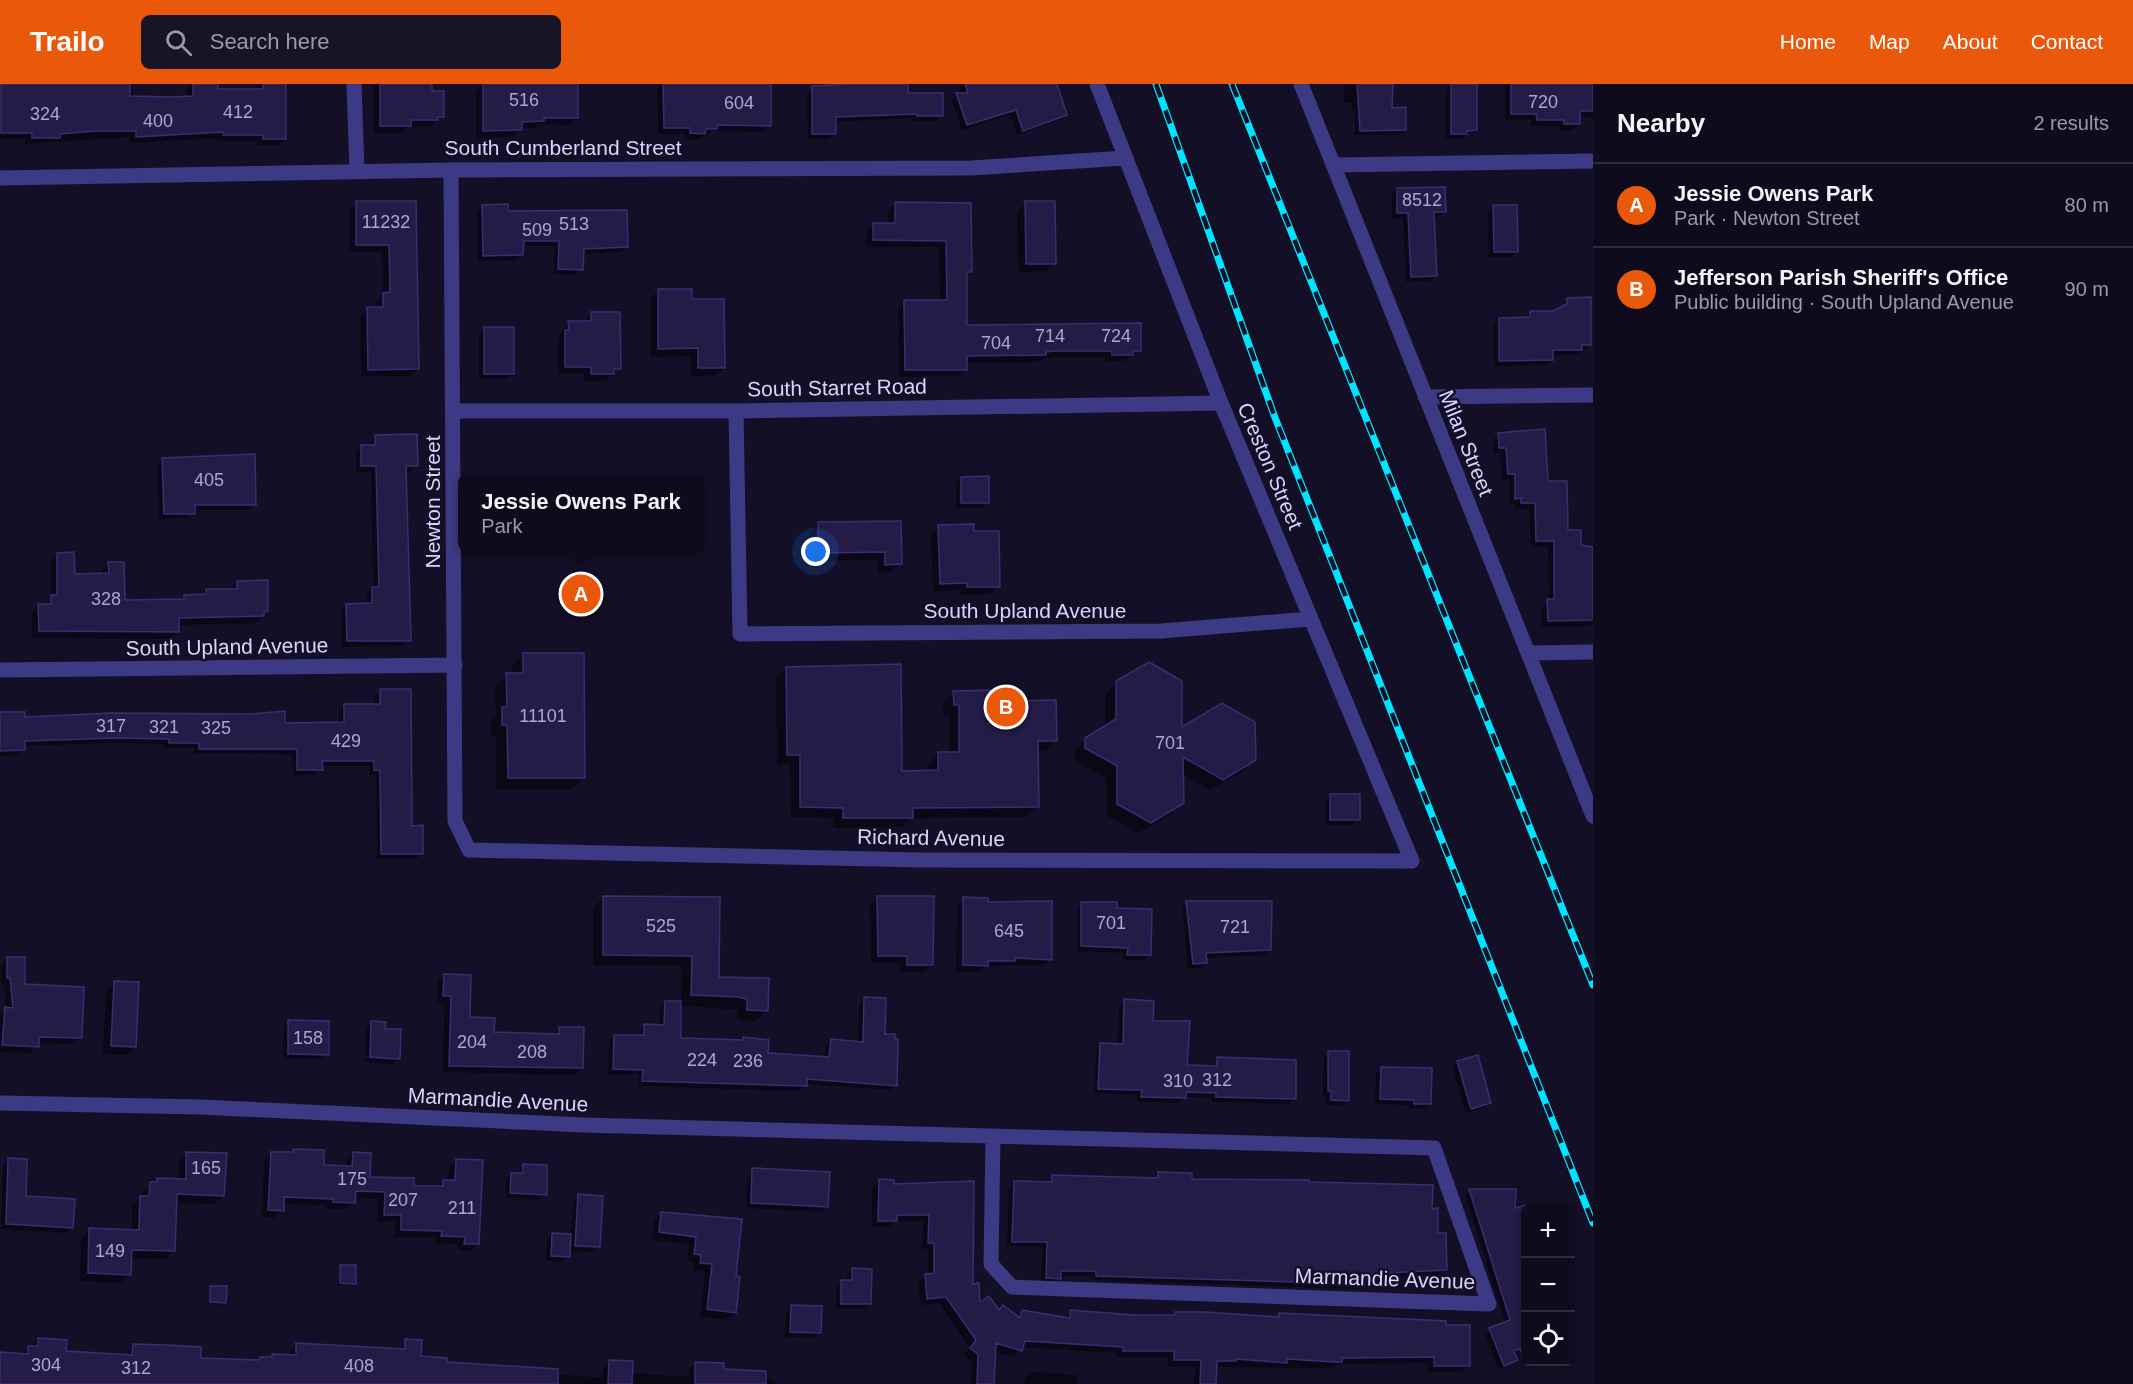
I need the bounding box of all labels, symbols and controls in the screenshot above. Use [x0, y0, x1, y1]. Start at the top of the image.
search box [141, 15, 561, 69]
text: Trailo [30, 26, 105, 57]
icon: search [162, 26, 195, 59]
text: Search here [210, 29, 330, 54]
text: Home [1780, 30, 1836, 53]
text: Map [1869, 30, 1910, 53]
text: About [1943, 30, 1998, 53]
text: Contact [2031, 30, 2103, 53]
house number: 516 [509, 90, 539, 110]
house number: 720 [1528, 92, 1558, 112]
house number: 604 [724, 93, 754, 113]
house number: 412 [223, 102, 253, 122]
house number: 324 [30, 104, 60, 124]
text: Nearby [1617, 108, 1705, 138]
house number: 400 [143, 111, 173, 131]
text: 2 results [2033, 112, 2109, 134]
street label: South Cumberland Street [445, 136, 682, 159]
text: Jessie Owens Park [1674, 181, 1873, 206]
house number: 8512 [1402, 190, 1442, 210]
text: A [1629, 194, 1644, 216]
text: 80 m [2065, 194, 2109, 216]
text: Park · Newton Street [1674, 207, 1860, 229]
house number: 11232 [362, 212, 410, 232]
house number: 513 [559, 214, 589, 234]
house number: 509 [522, 220, 552, 240]
text: Jefferson Parish Sheriff's Office [1674, 265, 2008, 290]
text: B [1629, 278, 1644, 300]
text: 90 m [2065, 278, 2109, 300]
text: Public building · South Upland Avenue [1674, 291, 2014, 313]
house number: 714 [1035, 326, 1065, 346]
house number: 724 [1101, 326, 1131, 346]
house number: 704 [981, 333, 1011, 353]
street label: South Starret Road [747, 374, 927, 401]
street label: Milan Street [1435, 387, 1498, 499]
street label: Creston Street [1233, 399, 1308, 533]
street label: Newton Street [421, 435, 444, 569]
house number: 405 [194, 470, 224, 490]
popup [458, 474, 704, 552]
text: Jessie Owens Park [481, 489, 681, 514]
text: Park [481, 515, 522, 537]
your location [801, 537, 830, 566]
pin: A [562, 572, 600, 616]
house number: 328 [91, 589, 121, 609]
street label: South Upland Avenue [924, 599, 1126, 622]
street label: South Upland Avenue [125, 633, 329, 660]
pin: B [986, 684, 1026, 730]
house number: 11101 [519, 706, 567, 726]
house number: 317 [96, 716, 126, 736]
house number: 321 [149, 717, 179, 737]
house number: 325 [201, 718, 231, 738]
house number: 429 [331, 731, 361, 751]
house number: 701 [1155, 733, 1185, 753]
street label: Richard Avenue [857, 825, 1005, 850]
house number: 701 [1096, 913, 1126, 933]
house number: 525 [646, 916, 676, 936]
house number: 721 [1220, 917, 1250, 937]
house number: 645 [994, 921, 1024, 941]
house number: 158 [293, 1028, 323, 1048]
house number: 204 [457, 1032, 487, 1052]
house number: 208 [517, 1042, 547, 1062]
house number: 224 [687, 1050, 717, 1070]
house number: 236 [733, 1051, 763, 1071]
house number: 312 [1202, 1070, 1232, 1090]
house number: 310 [1163, 1071, 1193, 1091]
street label: Marmandie Avenue [407, 1083, 589, 1116]
house number: 165 [191, 1158, 221, 1178]
house number: 175 [337, 1169, 367, 1189]
house number: 207 [388, 1190, 418, 1210]
house number: 211 [448, 1198, 476, 1218]
map controls [1521, 1204, 1575, 1366]
button: + [1521, 1204, 1575, 1258]
house number: 149 [95, 1241, 125, 1261]
button: − [1521, 1258, 1575, 1312]
street label: Marmandie Avenue [1294, 1264, 1476, 1293]
button: locate [1521, 1312, 1575, 1366]
house number: 304 [31, 1355, 61, 1375]
house number: 408 [344, 1356, 374, 1376]
house number: 312 [121, 1358, 151, 1378]

